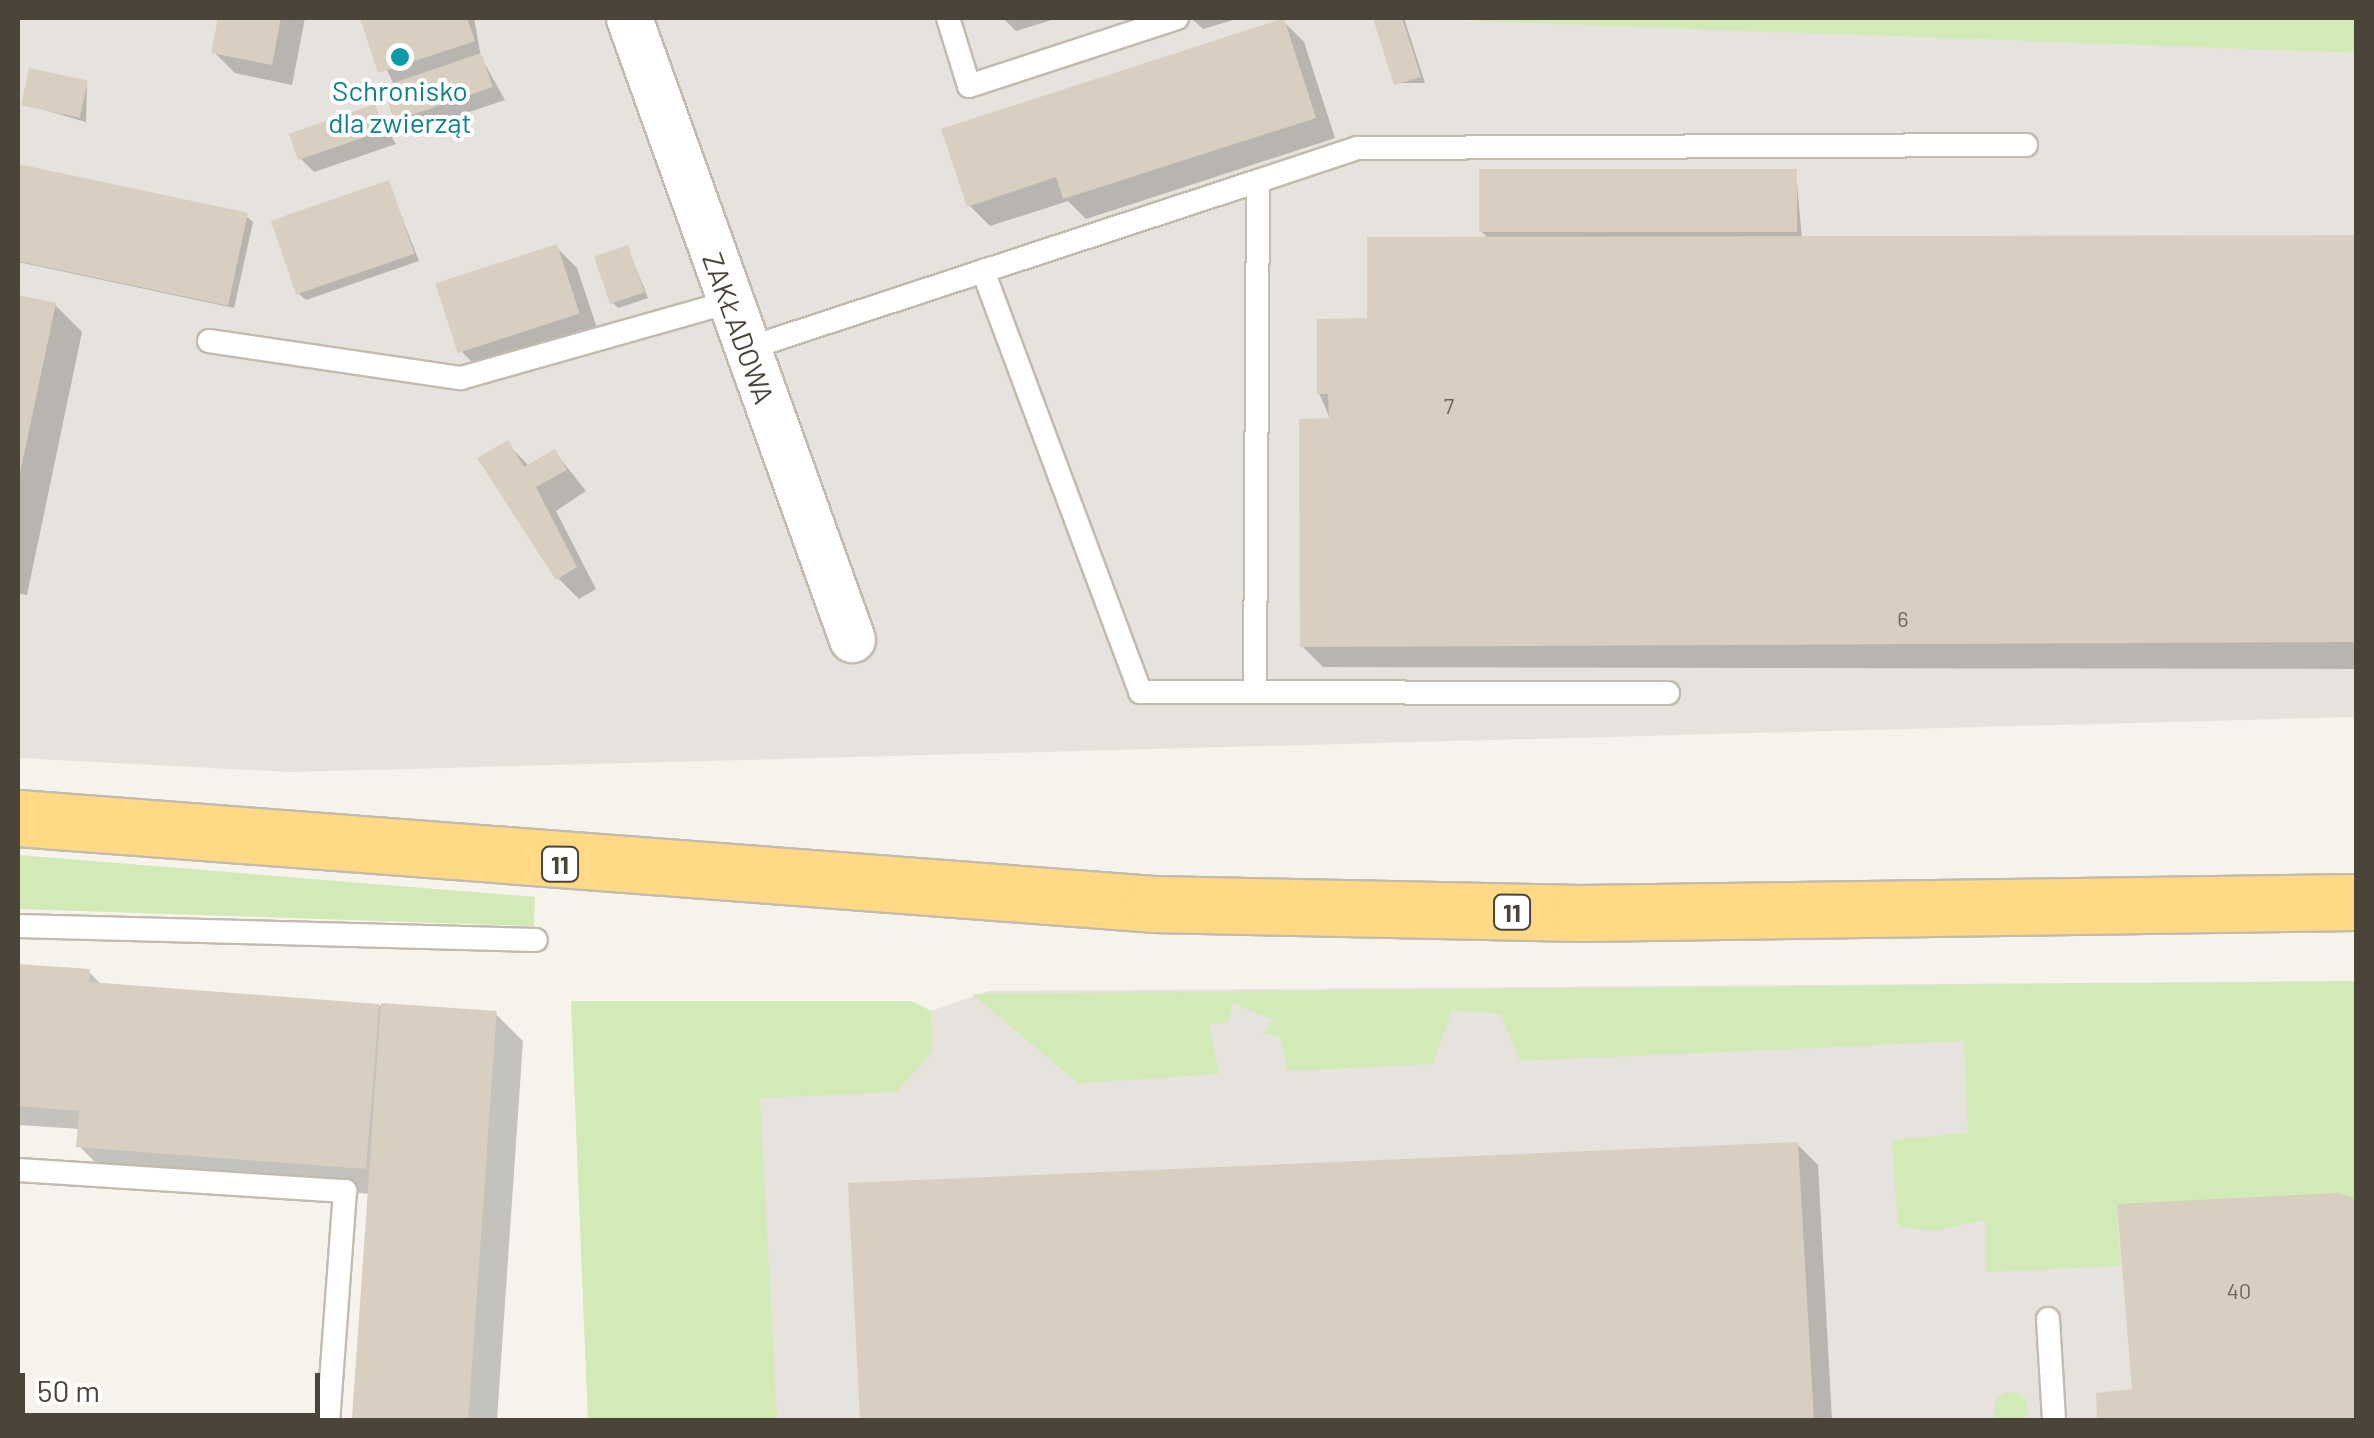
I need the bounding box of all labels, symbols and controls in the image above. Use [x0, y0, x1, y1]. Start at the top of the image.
marker: Schronisko dla zwierząt [389, 46, 411, 68]
place label: Schronisko dla zwierząt [328, 73, 472, 139]
street label: ZAKŁADOWA [696, 248, 782, 408]
house number: 7 [1444, 393, 1454, 419]
house number: 6 [1897, 606, 1909, 632]
road number: 11 [540, 844, 580, 884]
road number: 11 [1492, 892, 1532, 932]
house number: 40 [2227, 1278, 2251, 1304]
scale bar [25, 1353, 325, 1415]
text: 50 m [37, 1372, 100, 1408]

